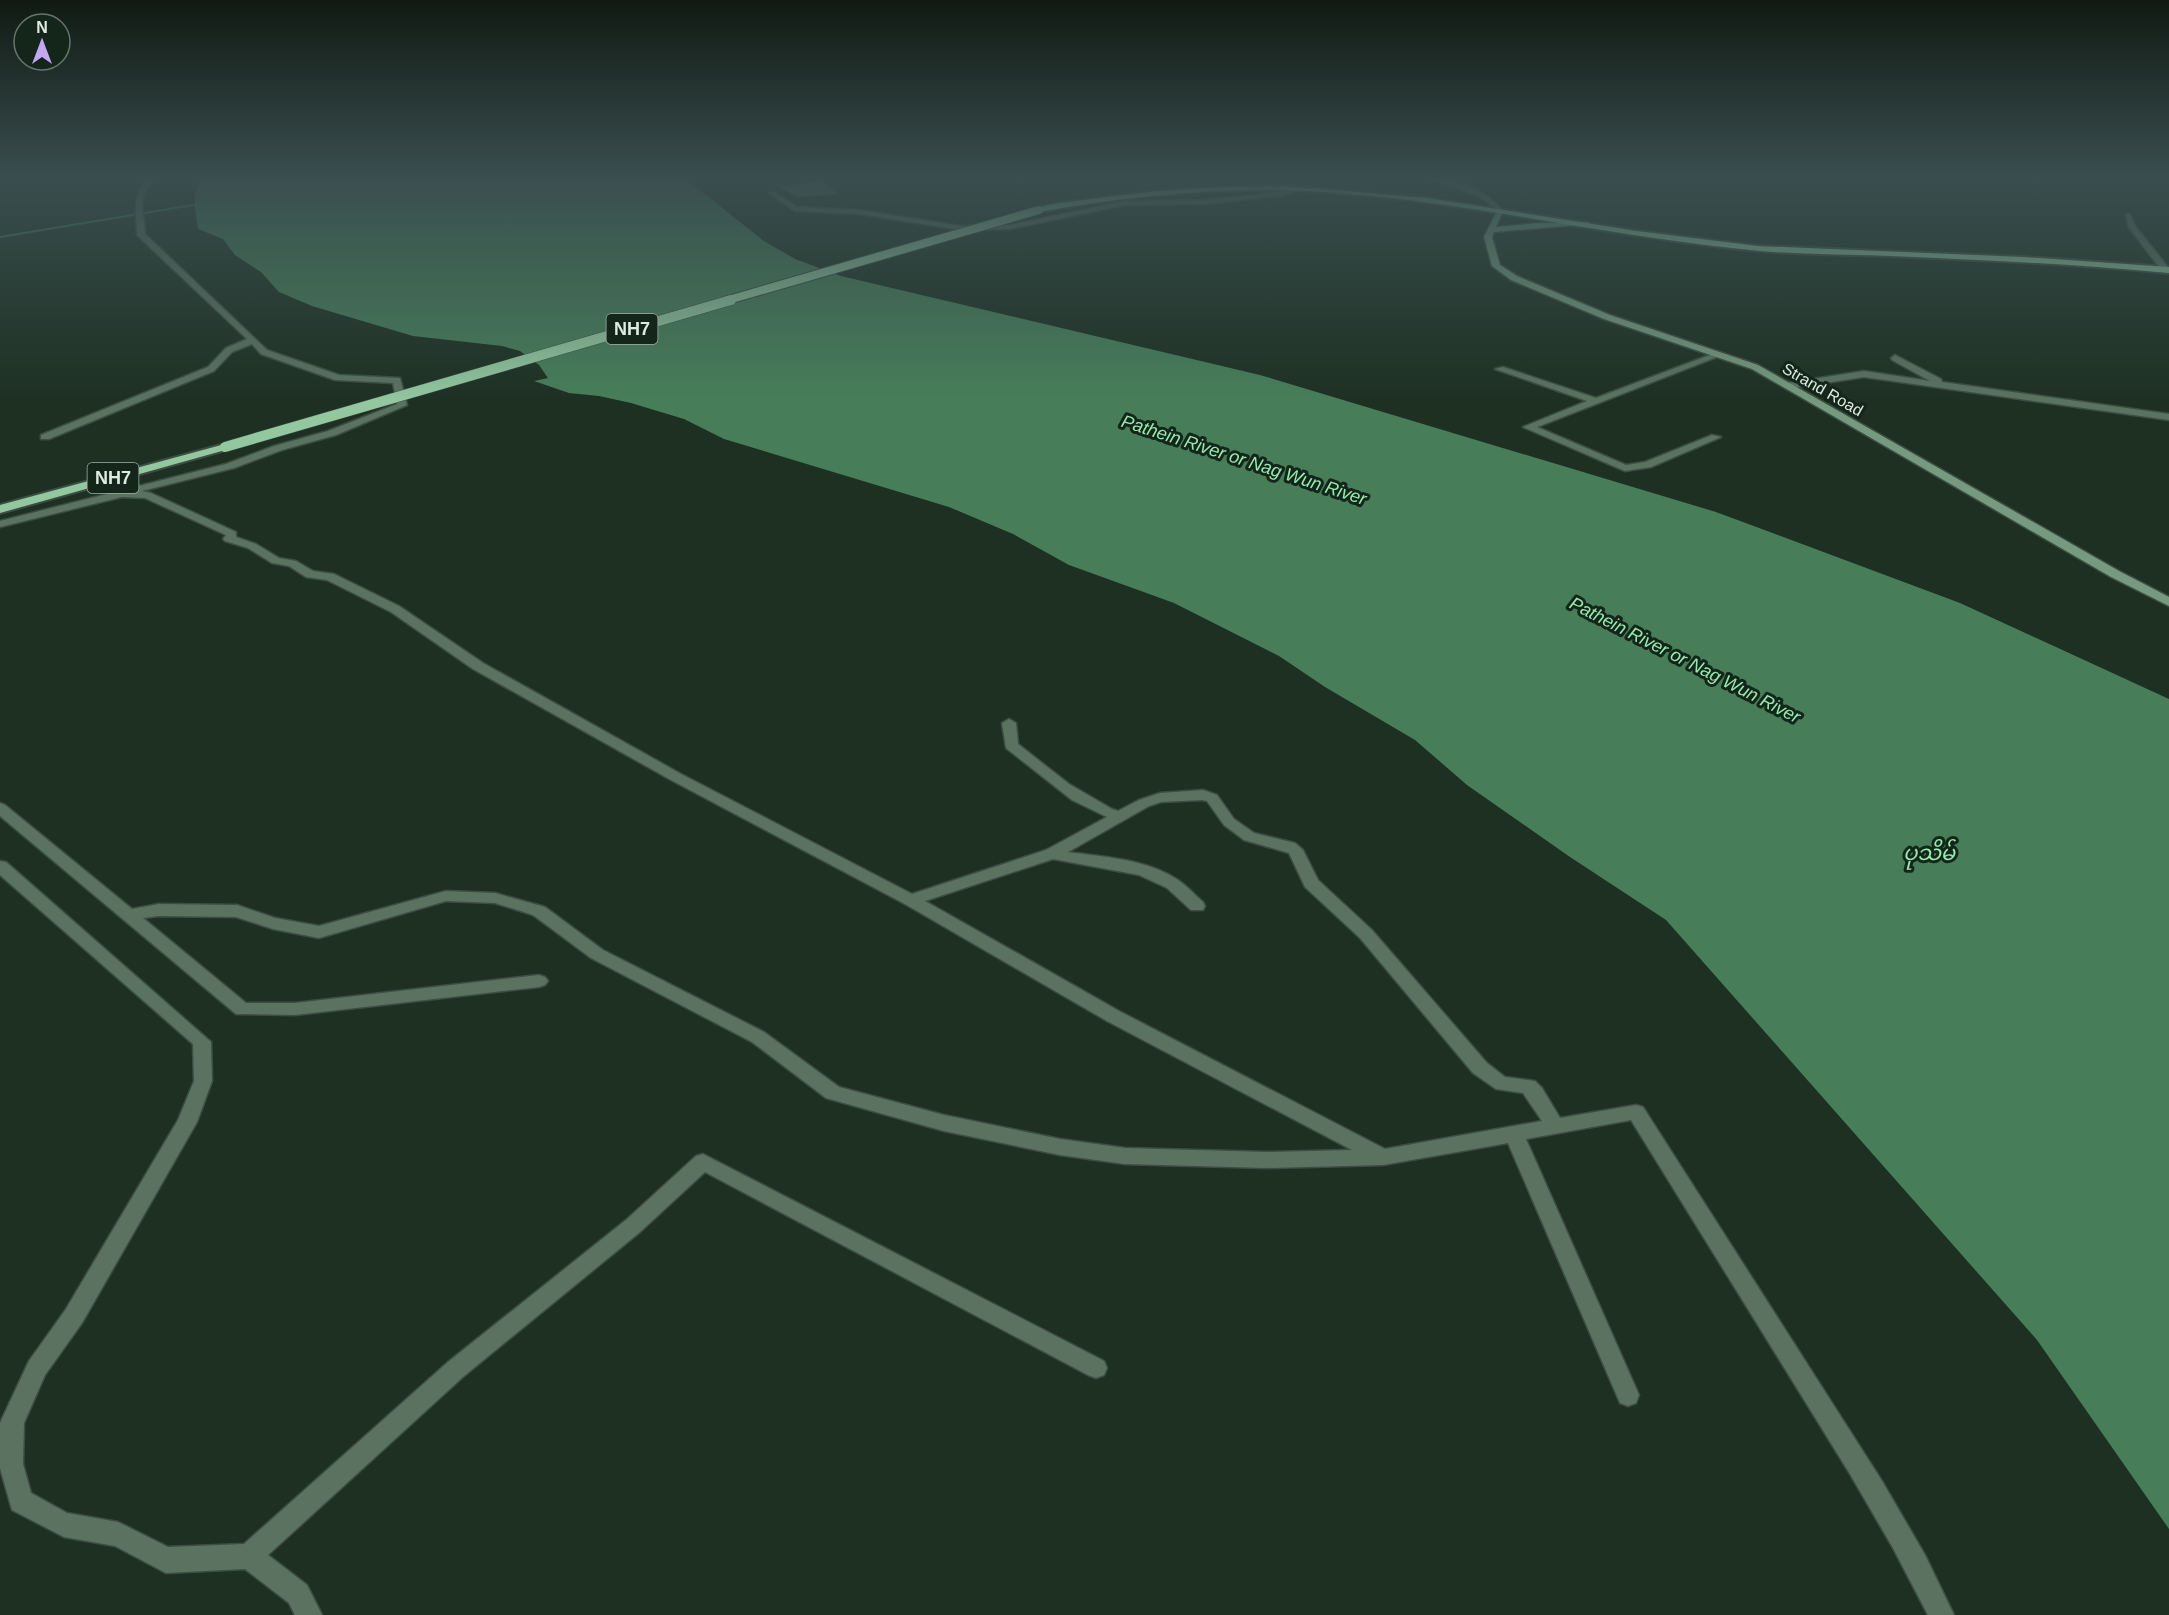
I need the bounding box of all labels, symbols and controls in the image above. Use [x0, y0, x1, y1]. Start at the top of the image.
north arrow [12, 12, 72, 72]
text: N [36, 19, 48, 36]
road number: NH7 [606, 314, 658, 344]
street label: Strand Road [1780, 360, 1866, 419]
water label: Pathein River or Nag Wun River [1119, 411, 1370, 509]
road number: NH7 [88, 463, 138, 493]
water label: Pathein River or Nag Wun River [1566, 593, 1805, 727]
water label: ပုသိမ် [1903, 838, 1956, 870]

